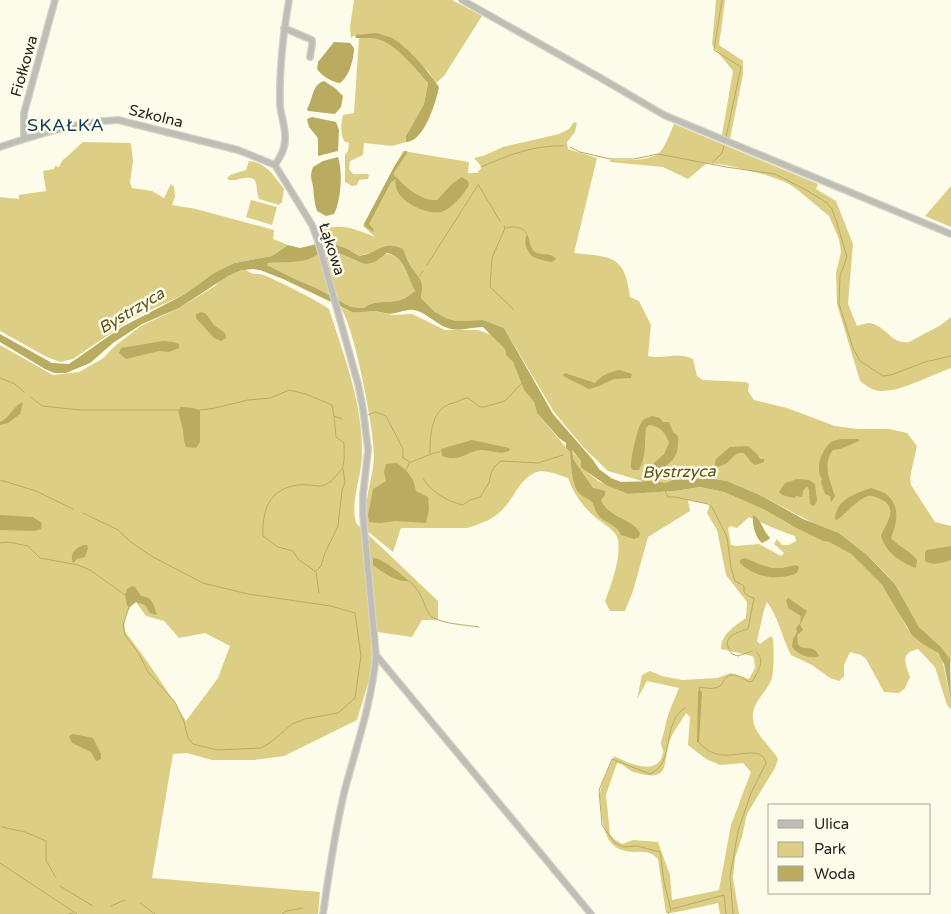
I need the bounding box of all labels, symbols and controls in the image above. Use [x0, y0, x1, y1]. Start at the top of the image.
street label: Fiołkowa [7, 33, 41, 99]
street label: Szkolna [127, 101, 185, 131]
district label: SKAŁKA [27, 114, 105, 136]
street label: Łąkowa [315, 220, 349, 278]
water label: Bystrzyca [95, 283, 169, 338]
water label: Bystrzyca [642, 461, 717, 483]
legend [768, 804, 931, 894]
text: Ulica [814, 815, 849, 833]
text: Park [814, 840, 846, 858]
text: Woda [814, 865, 856, 883]

